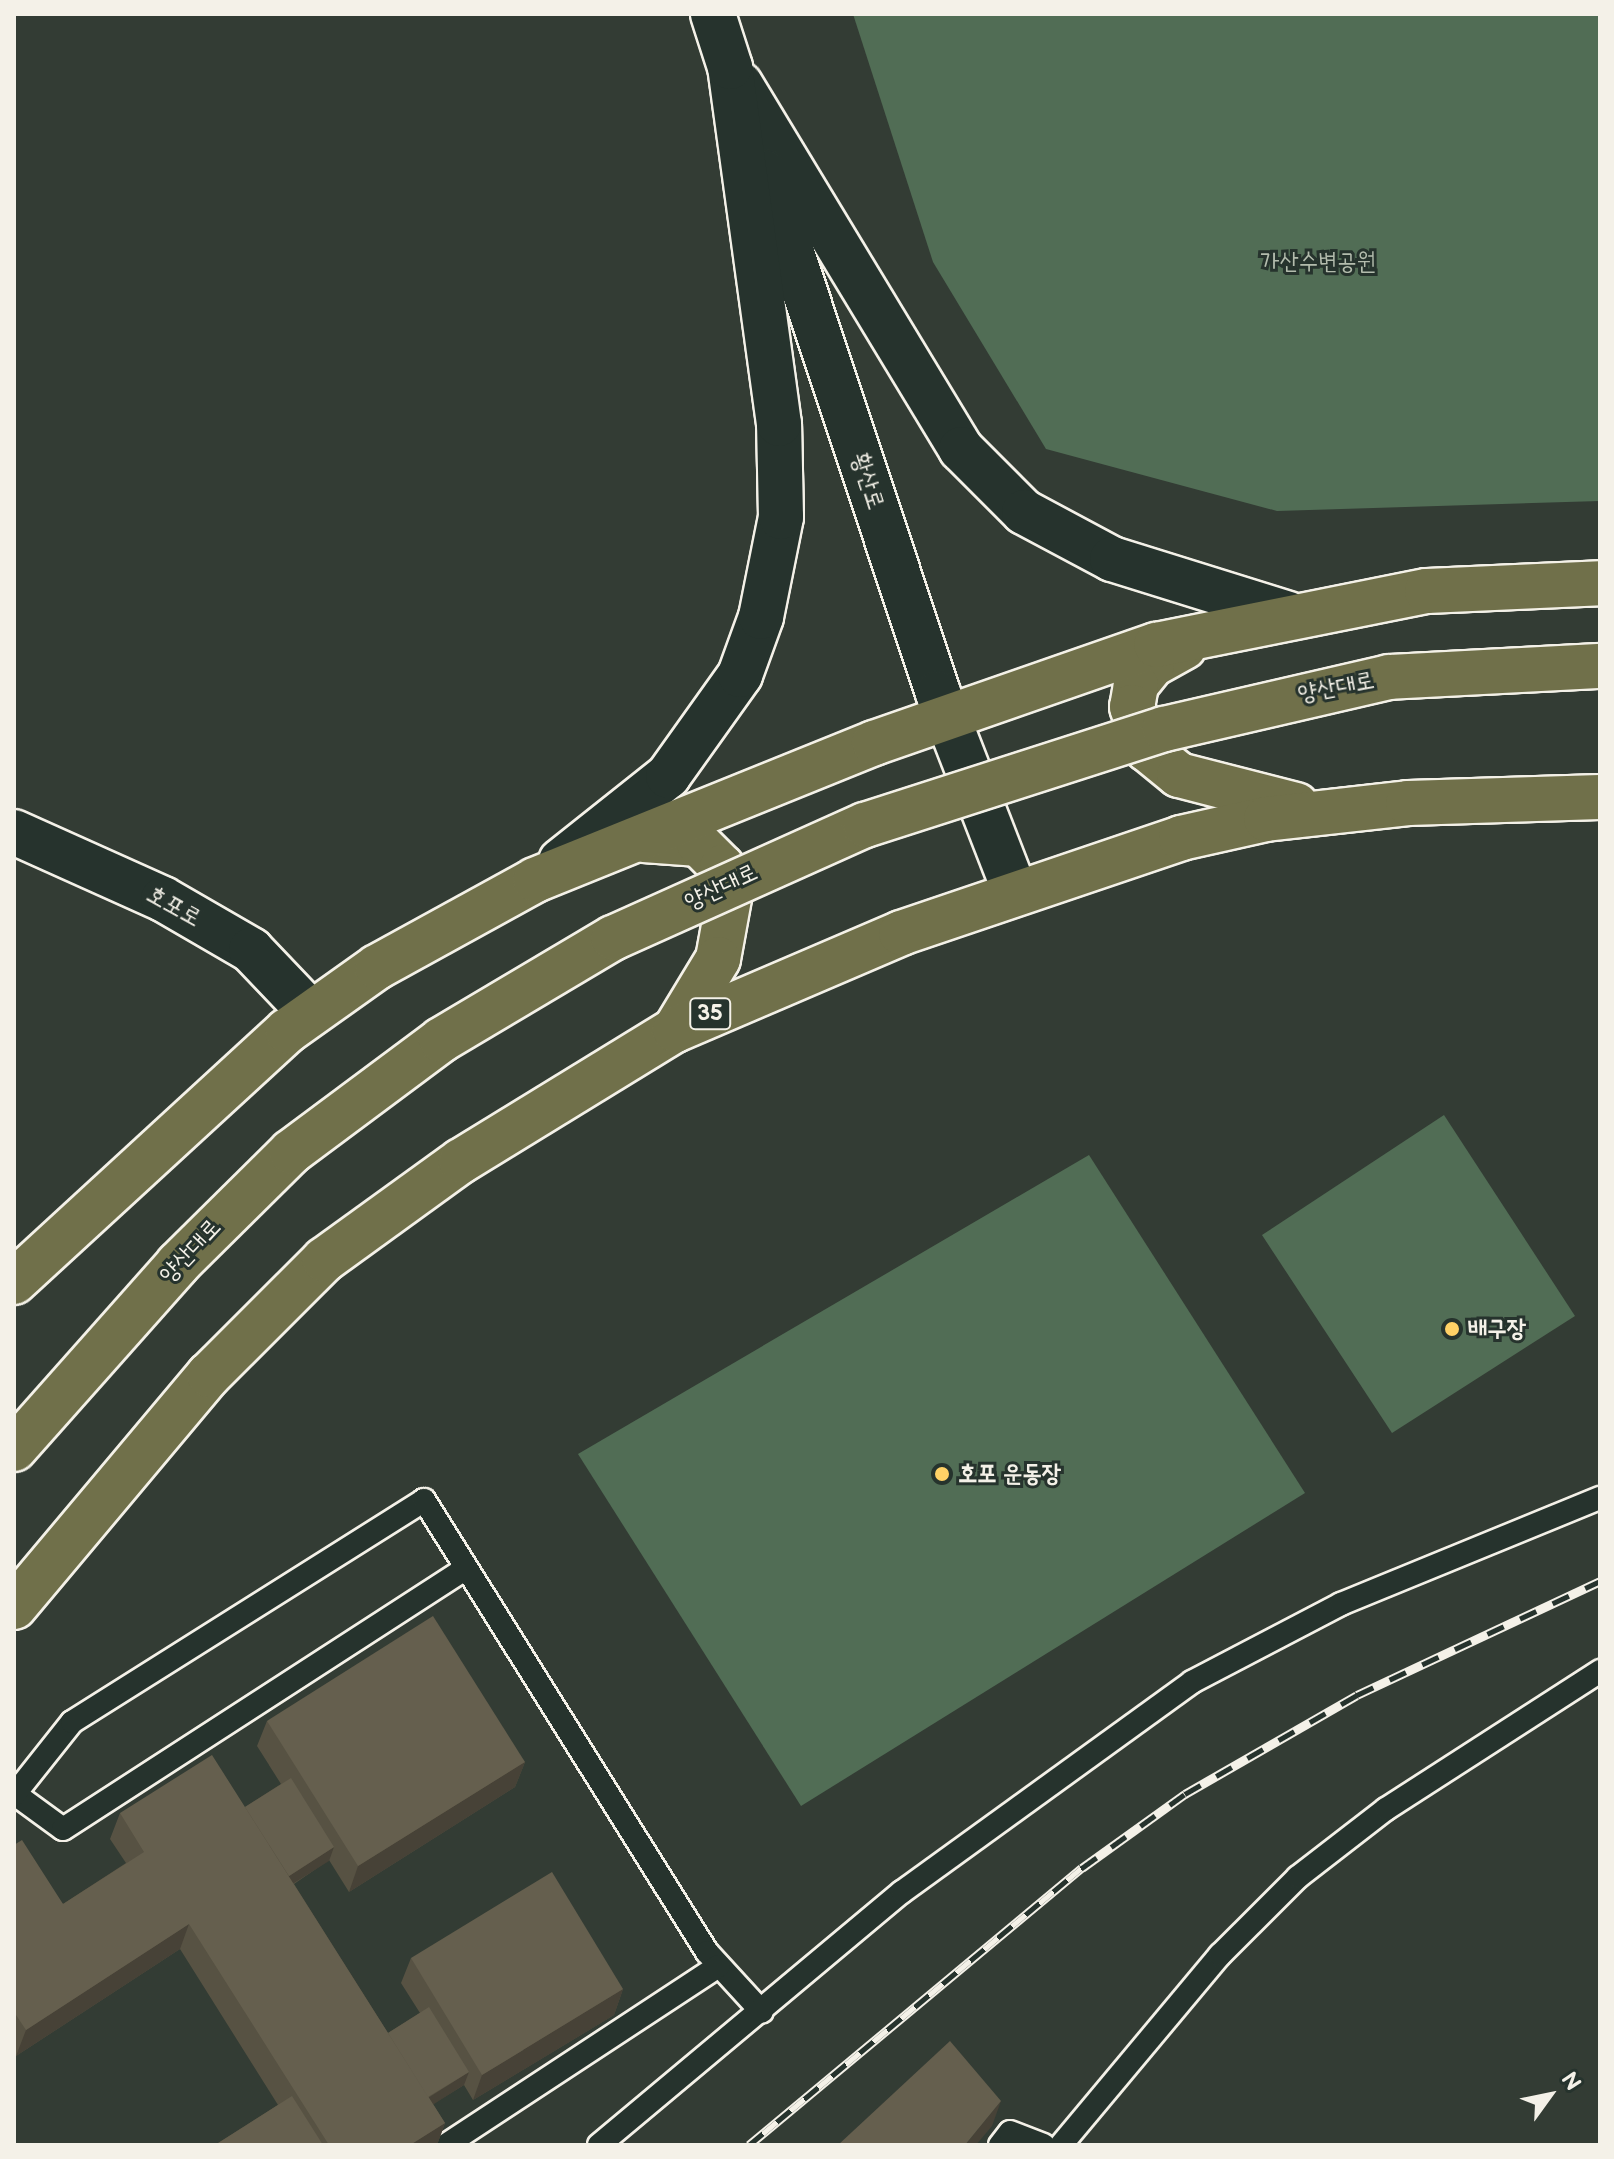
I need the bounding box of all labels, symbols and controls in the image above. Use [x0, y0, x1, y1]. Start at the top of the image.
park label: 가산수변공원 [1260, 248, 1376, 276]
street label: 황산로 [845, 449, 891, 513]
street label: 양산대로 [1295, 665, 1377, 709]
street label: 양산대로 [680, 858, 762, 916]
street label: 호포로 [142, 879, 206, 933]
road number: 35 [688, 996, 732, 1032]
street label: 양산대로 [153, 1213, 227, 1289]
place label: 배구장 [1468, 1315, 1526, 1343]
marker: 배구장 [1443, 1320, 1461, 1338]
place label: 호포 운동장 [958, 1460, 1061, 1488]
marker: 호포 운동장 [933, 1465, 951, 1483]
north arrow [1510, 2055, 1590, 2135]
text: N [1555, 2067, 1586, 2096]

